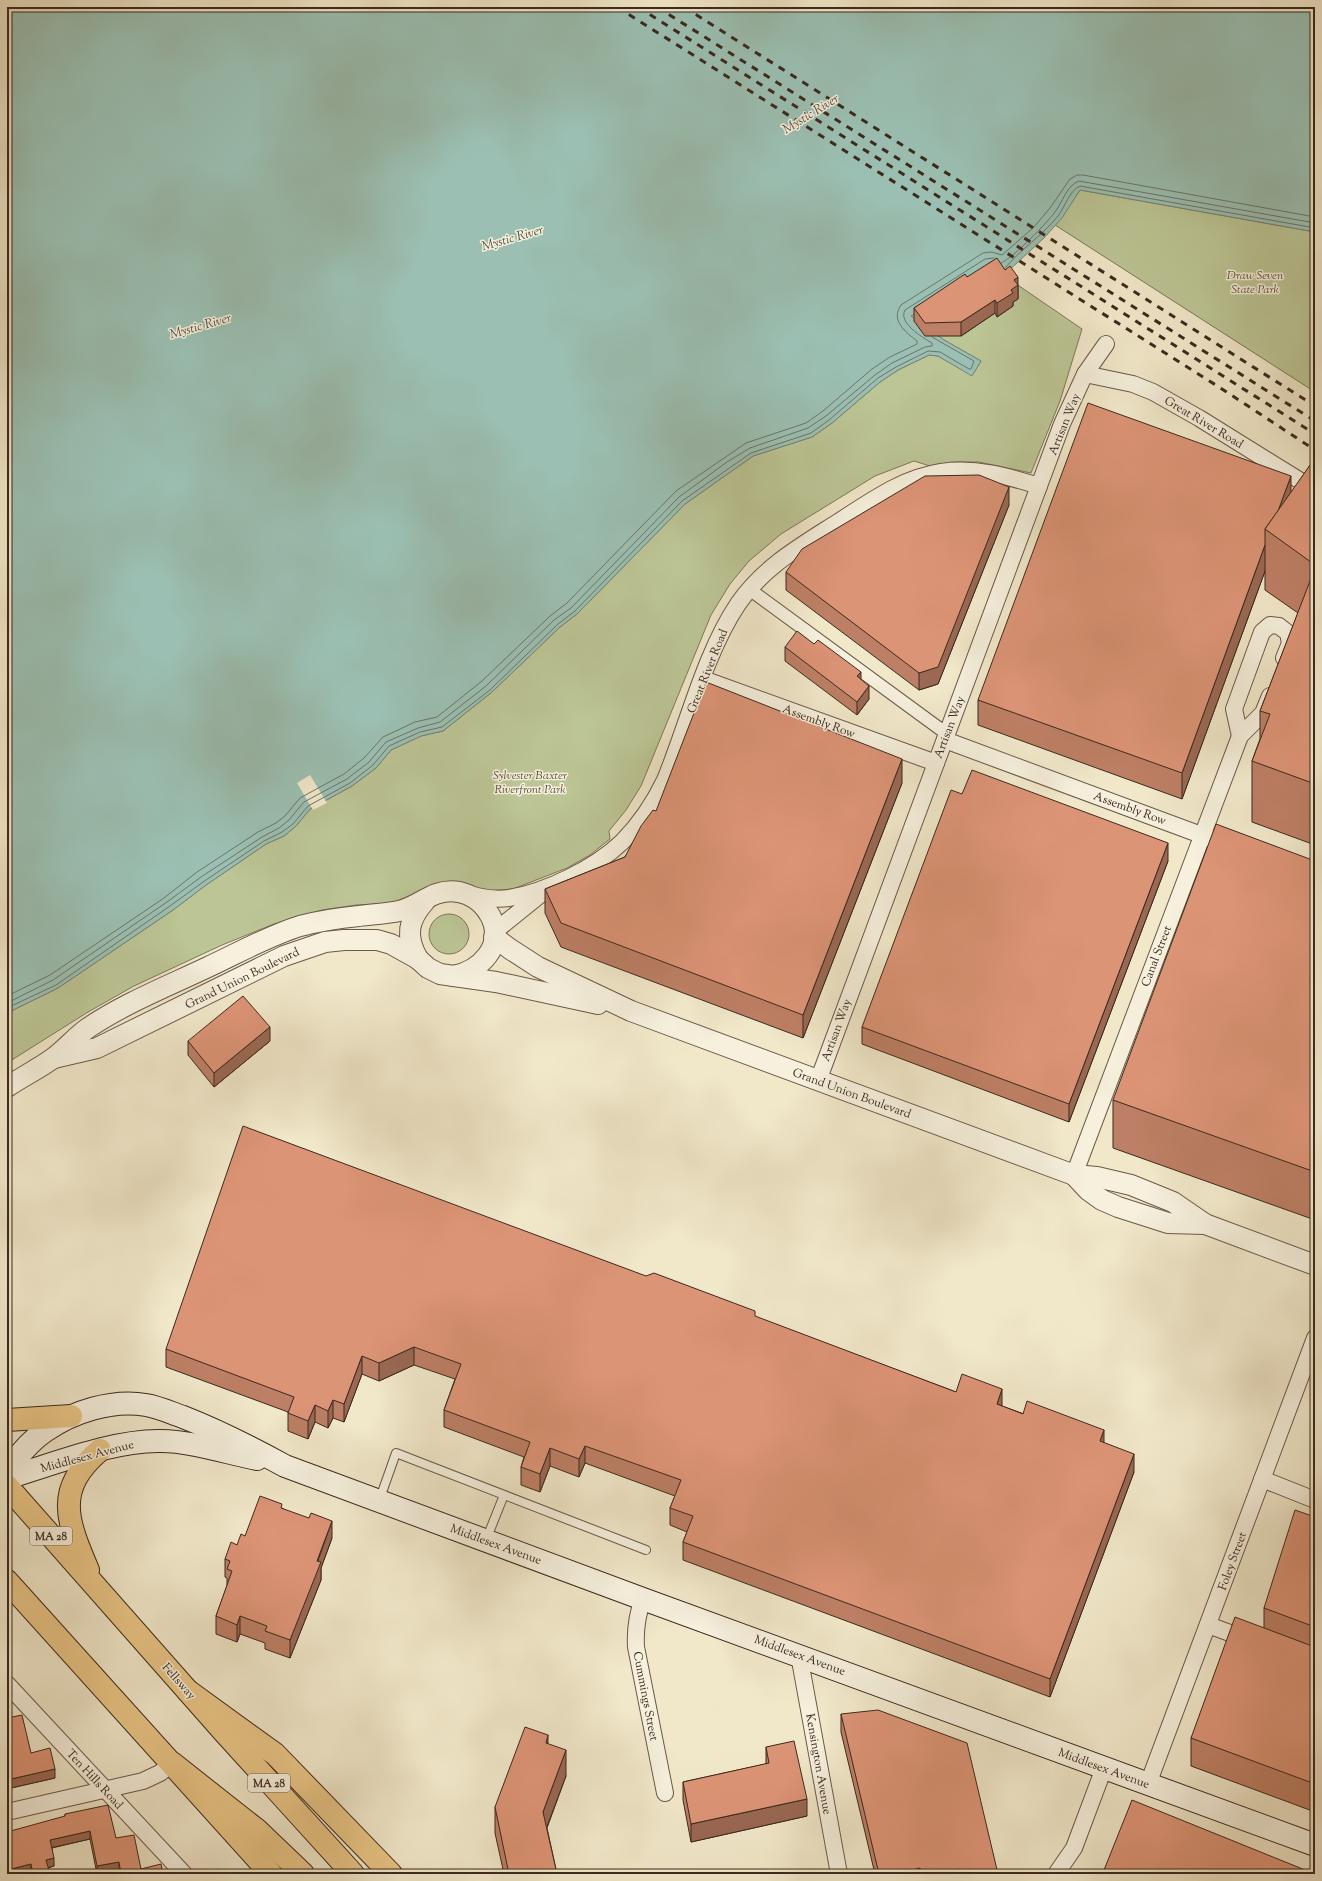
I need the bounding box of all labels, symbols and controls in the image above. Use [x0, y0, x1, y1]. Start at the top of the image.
water label: Mystic River [779, 90, 843, 139]
water label: Mystic River [480, 221, 546, 256]
park label: Draw Seven State Park [1227, 267, 1284, 299]
water label: Mystic River [168, 309, 234, 344]
street label: Artisan Way [1044, 391, 1086, 458]
street label: Great River Road [1160, 392, 1247, 454]
street label: Great River Road [683, 626, 733, 716]
street label: Artisan Way [930, 694, 970, 761]
street label: Assembly Row [780, 700, 858, 743]
park label: Sylvester Baxter Riverfront Park [493, 767, 568, 799]
street label: Assembly Row [1091, 787, 1169, 830]
street label: Canal Street [1137, 923, 1177, 990]
street label: Grand Union Boulevard [182, 943, 303, 1014]
street label: Artisan Way [817, 997, 857, 1064]
street label: Grand Union Boulevard [790, 1064, 914, 1124]
street label: Middlesex Avenue [39, 1436, 136, 1478]
street label: Middlesex Avenue [447, 1520, 544, 1570]
road number: MA 28 [30, 1527, 72, 1545]
street label: Foley Street [1214, 1530, 1252, 1593]
street label: Middlesex Avenue [751, 1631, 848, 1681]
street label: Cummings Street [628, 1650, 663, 1742]
street label: Fellsway [157, 1659, 199, 1704]
street label: Kensington Avenue [800, 1712, 836, 1816]
street label: Middlesex Avenue [1055, 1744, 1152, 1794]
street label: Ten Hills Road [62, 1746, 127, 1814]
road number: MA 28 [248, 1774, 290, 1792]

